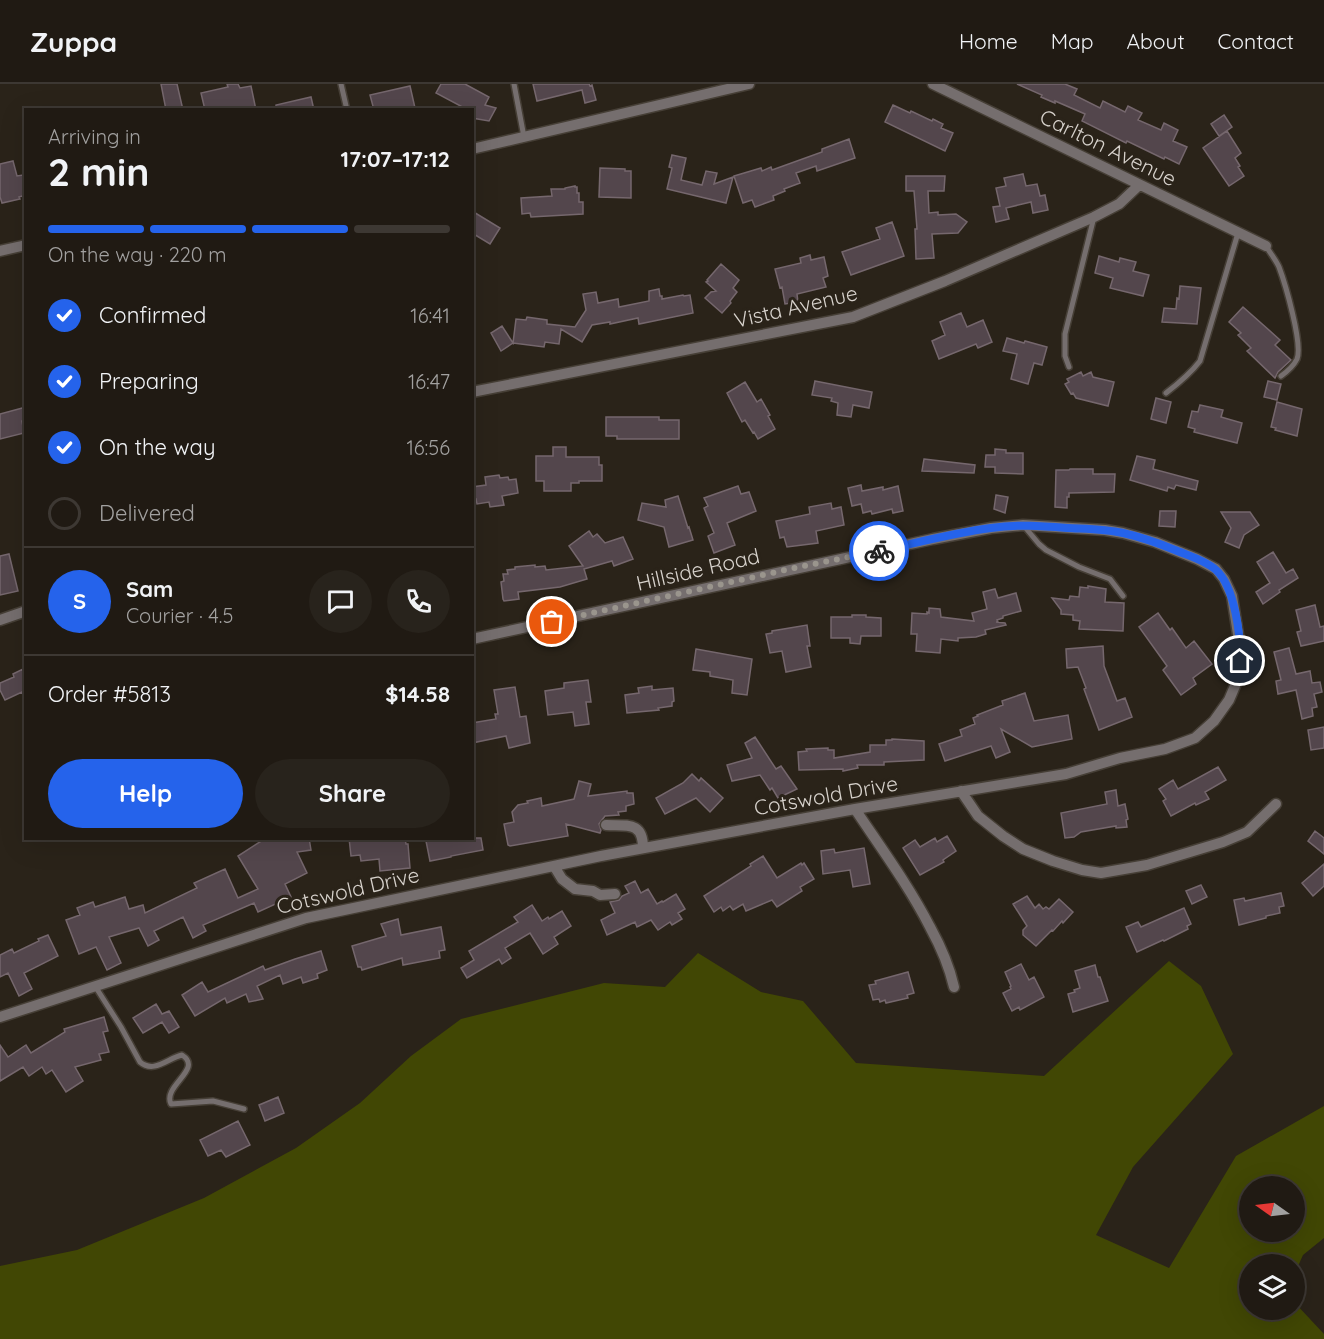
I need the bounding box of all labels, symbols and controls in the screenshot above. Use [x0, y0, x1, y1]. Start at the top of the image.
text: Zuppa [30, 24, 117, 59]
text: Home [959, 28, 1018, 54]
text: Map [1051, 28, 1094, 54]
text: About [1127, 28, 1185, 54]
text: Contact [1218, 28, 1294, 54]
street label: Carlton Avenue [1036, 103, 1181, 191]
text: Arriving in [48, 124, 141, 149]
text: 17:07–17:12 [340, 145, 450, 173]
text: 2 min [48, 147, 150, 196]
text: On the way · 220 m [48, 242, 226, 267]
street label: Vista Avenue [732, 279, 860, 333]
icon: check [48, 299, 81, 332]
text: Confirmed [99, 301, 206, 329]
text: 16:41 [410, 303, 450, 328]
icon: check [48, 365, 81, 398]
text: Preparing [99, 367, 199, 395]
text: 16:47 [408, 369, 450, 394]
icon: check [48, 431, 81, 464]
text: On the way [99, 433, 215, 461]
text: 16:56 [406, 435, 450, 460]
text: Delivered [99, 499, 195, 527]
courier [849, 521, 909, 581]
icon: bike [863, 535, 896, 568]
street label: Hillside Road [633, 542, 762, 596]
button: chat [309, 570, 372, 633]
button: phone [387, 570, 450, 633]
text: Sam [126, 575, 173, 603]
text: S [73, 587, 86, 615]
pin [526, 596, 577, 647]
text: Courier · 4.5 [126, 603, 233, 628]
icon: bag [535, 605, 568, 638]
pin [1214, 635, 1265, 686]
icon: home [1223, 644, 1256, 677]
text: Order #5813 [48, 680, 171, 708]
text: $14.58 [385, 680, 450, 708]
button: Help [48, 759, 243, 828]
button: Share [255, 759, 450, 828]
street label: Cotswold Drive [752, 770, 900, 820]
street label: Cotswold Drive [274, 861, 422, 919]
north arrow [1239, 1176, 1305, 1242]
map controls [1239, 1176, 1305, 1320]
button: layers [1239, 1254, 1305, 1320]

